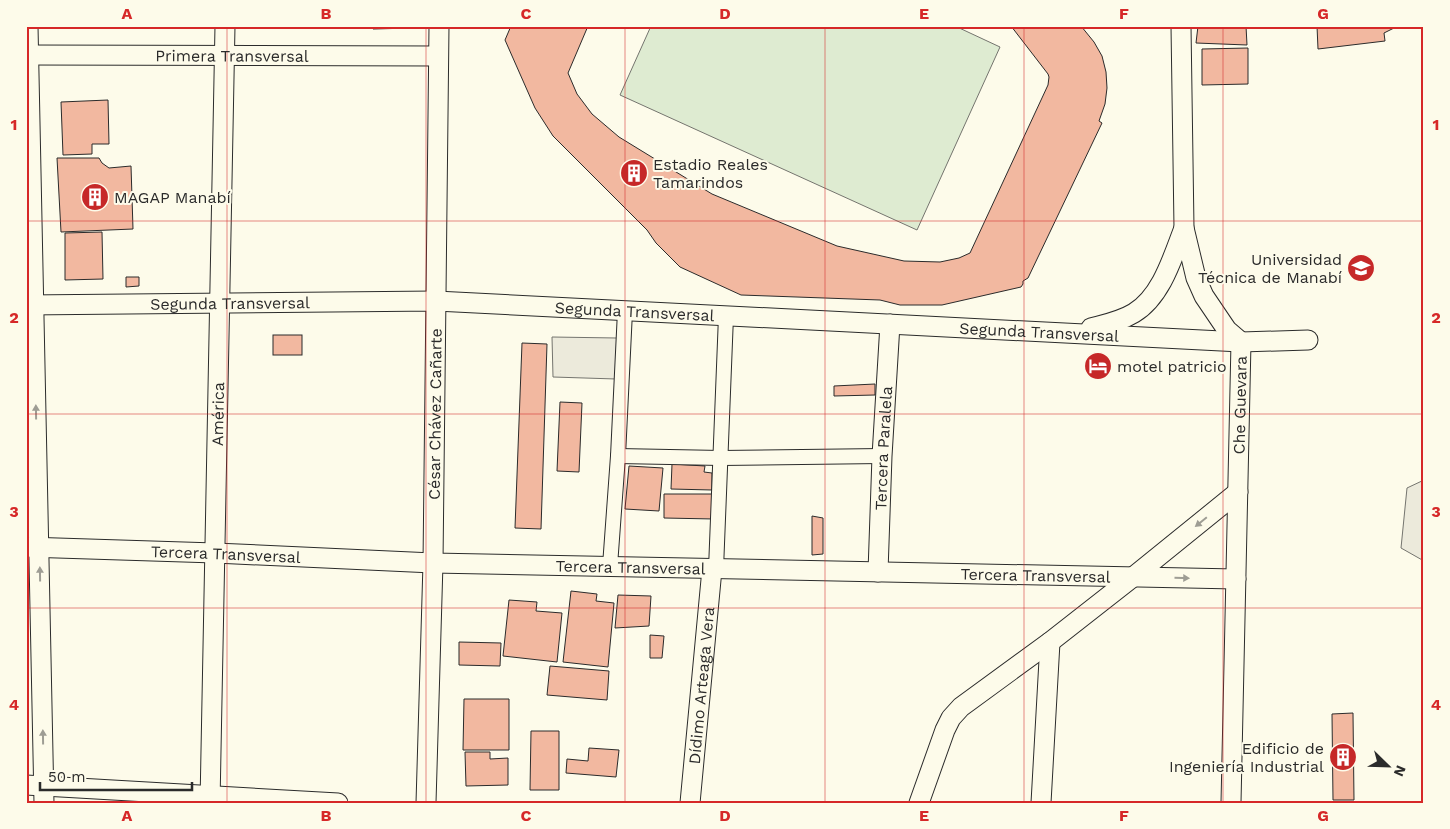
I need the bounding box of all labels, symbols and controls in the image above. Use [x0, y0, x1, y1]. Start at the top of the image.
text: A [122, 4, 133, 23]
text: B [321, 4, 332, 23]
text: C [521, 4, 532, 23]
text: D [719, 4, 731, 23]
text: E [919, 4, 929, 23]
text: F [1119, 4, 1129, 23]
text: G [1317, 4, 1329, 23]
street label: Primera Transversal [155, 46, 309, 66]
text: 1 [11, 115, 17, 134]
text: 1 [1433, 115, 1439, 134]
place label: Estadio Reales Tamarindos [653, 155, 768, 192]
building icon: Estadio Reales Tamarindos [619, 158, 649, 188]
building icon: MAGAP Manabí [80, 182, 110, 212]
place label: MAGAP Manabí [114, 188, 231, 207]
place label: Universidad Técnica de Manabí [1198, 250, 1342, 287]
school or university icon: Universidad Técnica de Manabí [1346, 253, 1376, 283]
street label: Segunda Transversal [150, 293, 310, 314]
street label: Segunda Transversal [554, 298, 715, 325]
text: 2 [9, 308, 19, 327]
text: 2 [1431, 308, 1441, 327]
street label: Segunda Transversal [959, 319, 1120, 346]
street label: César Chávez Cañarte [425, 328, 446, 500]
hotel icon: motel patricio [1083, 351, 1113, 381]
street label: Che Guevara [1230, 356, 1251, 455]
place label: motel patricio [1117, 357, 1227, 376]
street label: América [208, 382, 228, 446]
street label: Tercera Paralela [871, 385, 896, 511]
one-way arrow [32, 403, 40, 419]
text: 3 [9, 502, 19, 521]
text: 3 [1431, 502, 1441, 521]
one-way arrow [1194, 517, 1207, 528]
street label: Tercera Transversal [151, 542, 301, 567]
street label: Tercera Transversal [555, 556, 706, 578]
street label: Tercera Transversal [960, 565, 1111, 586]
one-way arrow [36, 566, 44, 582]
one-way arrow [1174, 574, 1190, 582]
street label: Dídimo Arteaga Vera [685, 606, 718, 765]
text: 4 [9, 695, 19, 714]
text: 4 [1431, 695, 1441, 714]
one-way arrow [39, 728, 47, 744]
place label: Edificio de Ingeniería Industrial [1169, 739, 1324, 776]
building icon: Edificio de Ingeniería Industrial [1328, 742, 1358, 772]
north arrow [1362, 742, 1412, 792]
scale bar [40, 759, 192, 791]
text: N [1391, 763, 1409, 779]
text: 50 m [48, 768, 85, 786]
text: A [122, 806, 133, 825]
text: B [321, 806, 332, 825]
text: C [521, 806, 532, 825]
text: D [719, 806, 731, 825]
text: E [919, 806, 929, 825]
text: F [1119, 806, 1129, 825]
text: G [1317, 806, 1329, 825]

